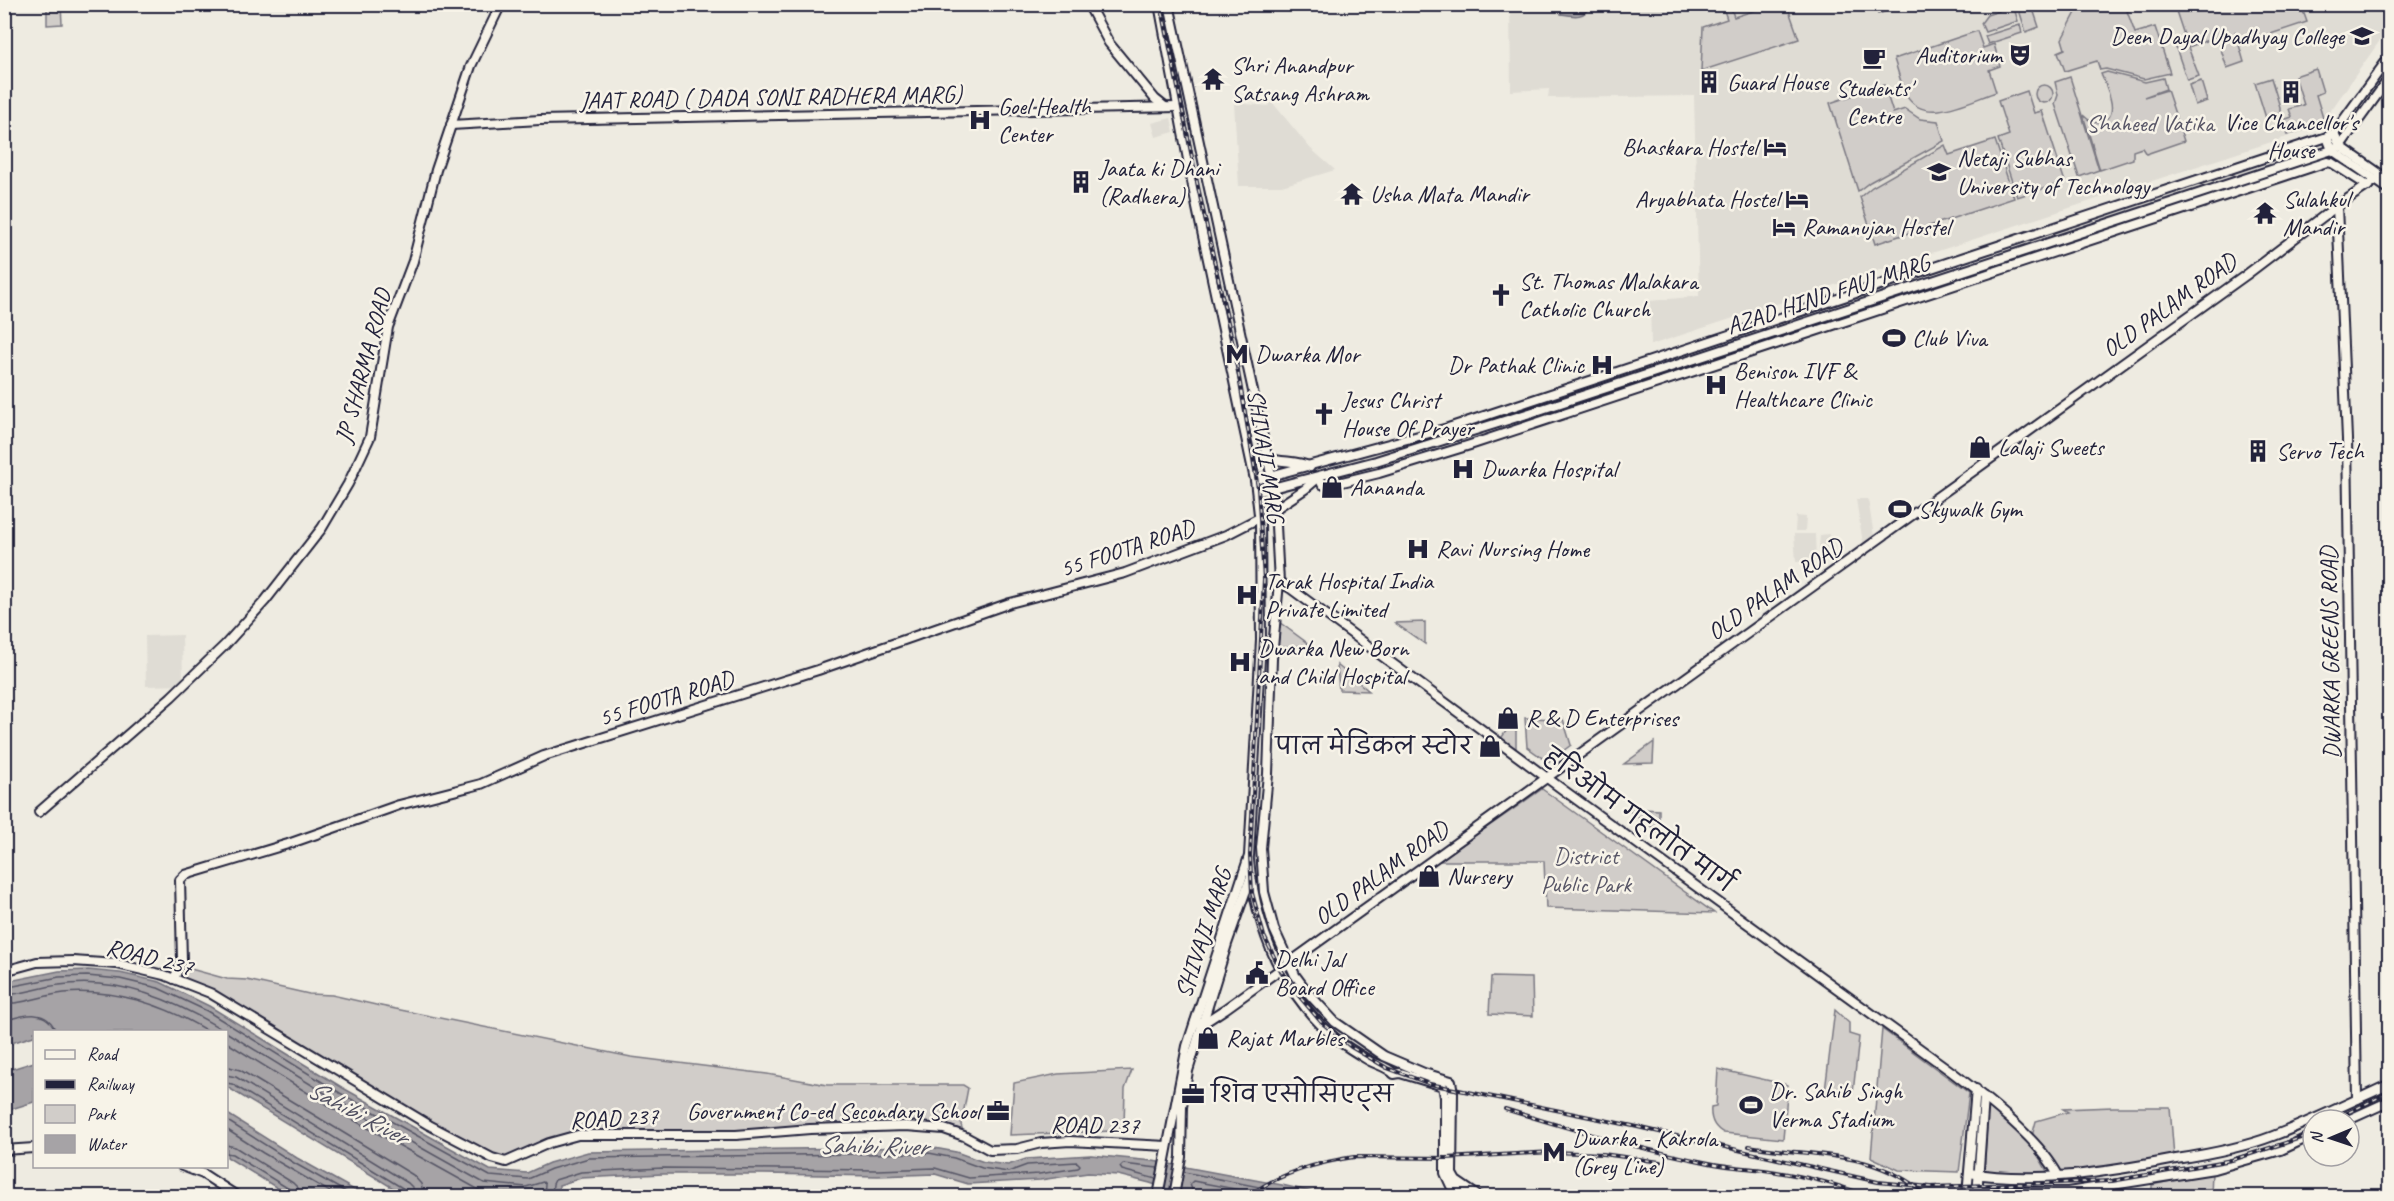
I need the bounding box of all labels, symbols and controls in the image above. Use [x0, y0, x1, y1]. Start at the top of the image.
place label: Deen Dayal Upadhyay College [2111, 21, 2346, 51]
school or university icon: Deen Dayal Upadhyay College [2349, 23, 2375, 49]
place label: Auditorium [1916, 40, 2005, 70]
theatre icon: Auditorium [2007, 42, 2033, 68]
cafe icon: Students' Centre [1861, 45, 1887, 71]
place label: Shri Anandpur Satsang Ashram [1231, 50, 1370, 108]
temple icon: Shri Anandpur Satsang Ashram [1200, 66, 1226, 92]
place label: Guard House [1727, 67, 1830, 97]
building icon: Guard House [1696, 69, 1722, 95]
place label: Students' Centre [1836, 73, 1916, 131]
street label: JAAT ROAD ( DADA SONI RADHERA MARG) [579, 79, 963, 115]
building icon: Vice Chancellor's House [2278, 79, 2304, 105]
place label: Goel Health Center [998, 91, 1093, 149]
hospital icon: Goel Health Center [967, 107, 993, 133]
place label: Vice Chancellor's House [2224, 107, 2361, 165]
park label: Shaheed Vatika [2086, 108, 2216, 138]
place label: Bhaskara Hostel [1622, 132, 1761, 162]
hotel icon: Bhaskara Hostel [1762, 134, 1788, 160]
place label: Netaji Subhas University of Technology [1957, 143, 2151, 201]
place label: Jaata ki Dhani (Radhera) [1098, 153, 1222, 211]
school or university icon: Netaji Subhas University of Technology [1926, 159, 1952, 185]
building icon: Jaata ki Dhani (Radhera) [1068, 169, 1094, 195]
place label: Usha Mata Mandir [1370, 179, 1531, 209]
temple icon: Usha Mata Mandir [1339, 181, 1365, 207]
place label: Aryabhata Hostel [1635, 184, 1783, 214]
place label: Sulahkul Mandir [2283, 184, 2354, 242]
hotel icon: Aryabhata Hostel [1784, 186, 1810, 212]
temple icon: Sulahkul Mandir [2252, 200, 2278, 226]
place label: Ramanujan Hostel [1802, 212, 1954, 242]
hotel icon: Ramanujan Hostel [1771, 214, 1797, 240]
street label: OLD PALAM ROAD [2096, 245, 2244, 364]
street label: AZAD HIND FAUJ MARG [1723, 246, 1936, 341]
place label: St. Thomas Malakara Catholic Church [1519, 266, 1700, 324]
church icon: St. Thomas Malakara Catholic Church [1488, 282, 1514, 308]
street label: JP SHARMA ROAD [328, 284, 399, 447]
place label: Club Viva [1912, 323, 1989, 353]
sports icon: Club Viva [1881, 325, 1907, 351]
place label: Dwarka Mor [1255, 339, 1362, 369]
metro station icon: Dwarka Mor [1224, 341, 1250, 367]
place label: Dr Pathak Clinic [1448, 350, 1585, 380]
hospital icon: Dr Pathak Clinic [1589, 352, 1615, 378]
place label: Benison IVF & Healthcare Clinic [1734, 356, 1874, 414]
hospital icon: Benison IVF & Healthcare Clinic [1703, 372, 1729, 398]
place label: Jesus Christ House Of Prayer [1341, 385, 1476, 443]
street label: SHIVAJI MARG [1241, 387, 1292, 527]
church icon: Jesus Christ House Of Prayer [1311, 401, 1337, 427]
place label: Lalaji Sweets [1998, 432, 2105, 462]
shop icon: Lalaji Sweets [1967, 434, 1993, 460]
place label: Servo Tech [2276, 436, 2365, 466]
building icon: Servo Tech [2245, 438, 2271, 464]
place label: Dwarka Hospital [1481, 454, 1620, 484]
hospital icon: Dwarka Hospital [1450, 456, 1476, 482]
place label: Aananda [1350, 472, 1425, 502]
shop icon: Aananda [1319, 474, 1345, 500]
place label: Skywalk Gym [1918, 494, 2024, 524]
sports icon: Skywalk Gym [1887, 496, 1913, 522]
street label: 55 FOOTA ROAD [1056, 512, 1200, 584]
street label: OLD PALAM ROAD [1701, 530, 1850, 647]
place label: Ravi Nursing Home [1436, 534, 1591, 564]
hospital icon: Ravi Nursing Home [1405, 536, 1431, 562]
street label: DWARKA GREENS ROAD [2313, 544, 2347, 759]
place label: Tarak Hospital India Private Limited [1265, 566, 1434, 624]
hospital icon: Tarak Hospital India Private Limited [1234, 582, 1260, 608]
place label: Dwarka New Born and Child Hospital [1258, 633, 1410, 691]
hospital icon: Dwarka New Born and Child Hospital [1227, 649, 1253, 675]
street label: 55 FOOTA ROAD [595, 663, 739, 733]
place label: R & D Enterprises [1526, 703, 1681, 733]
shop icon: R & D Enterprises [1495, 705, 1521, 731]
place label: पाल मेडिकल स्टोर [1273, 728, 1474, 761]
shop icon: पाल मेडिकल स्टोर [1477, 733, 1503, 759]
street label: हरिओम गहलोत मार्ग [1536, 737, 1743, 900]
street label: OLD PALAM ROAD [1308, 813, 1456, 932]
park label: District Public Park [1541, 841, 1633, 899]
place label: Nursery [1447, 861, 1514, 891]
street label: SHIVAJI MARG [1168, 862, 1239, 1002]
shop icon: Nursery [1416, 863, 1442, 889]
street label: ROAD 237 [103, 932, 198, 983]
place label: Delhi Jal Board Office [1275, 944, 1376, 1002]
public building icon: Delhi Jal Board Office [1244, 960, 1270, 986]
place label: Rajat Marbles [1226, 1023, 1345, 1053]
shop icon: Rajat Marbles [1195, 1025, 1221, 1051]
legend [33, 1030, 228, 1168]
text: Road [87, 1043, 120, 1065]
water label: Sahibi River [302, 1072, 417, 1155]
text: Railway [87, 1073, 135, 1095]
place label: शिव एसोसिएट्स [1209, 1076, 1395, 1112]
place label: Dr. Sahib Singh Verma Stadium [1769, 1076, 1904, 1134]
office icon: शिव एसोसिएट्स [1180, 1081, 1206, 1107]
sports icon: Dr. Sahib Singh Verma Stadium [1738, 1092, 1764, 1118]
place label: Government Co-ed Secondary School [687, 1096, 984, 1126]
office icon: Government Co-ed Secondary School [985, 1098, 1011, 1124]
street label: ROAD 237 [569, 1101, 660, 1135]
text: Park [87, 1103, 117, 1125]
north arrow [2301, 1108, 2361, 1168]
street label: ROAD 237 [1050, 1109, 1141, 1141]
place label: Dwarka - Kakrola (Grey Line) [1572, 1123, 1719, 1181]
water label: Sahibi River [819, 1128, 932, 1163]
text: N [2307, 1130, 2327, 1144]
text: Water [87, 1133, 128, 1155]
metro station icon: Dwarka - Kakrola (Grey Line) [1541, 1139, 1567, 1165]

